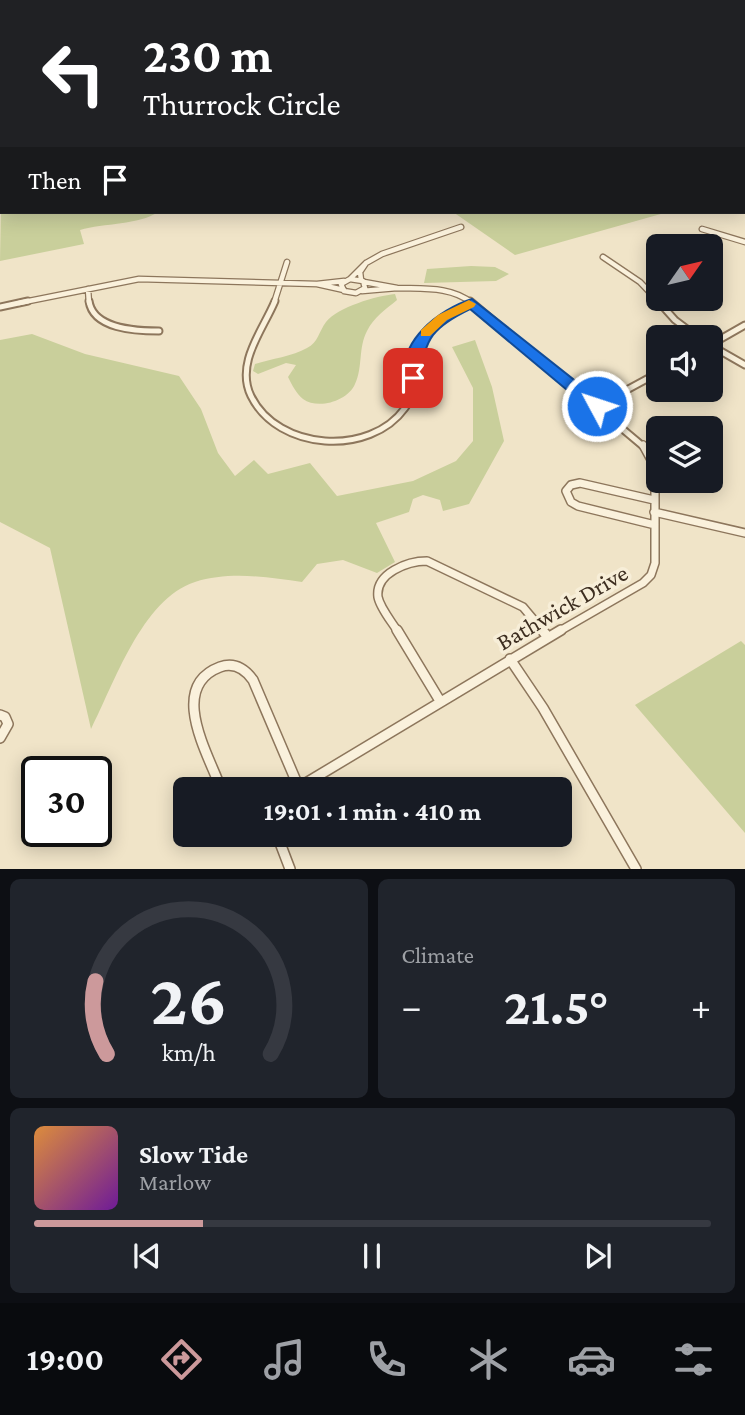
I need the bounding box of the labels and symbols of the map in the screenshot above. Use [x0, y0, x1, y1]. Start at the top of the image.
north arrow [646, 234, 723, 312]
pin [383, 348, 443, 408]
position arrow [560, 369, 634, 443]
street label: Bathwick Drive [492, 559, 632, 655]
speed limit sign: 30 [21, 756, 112, 847]

